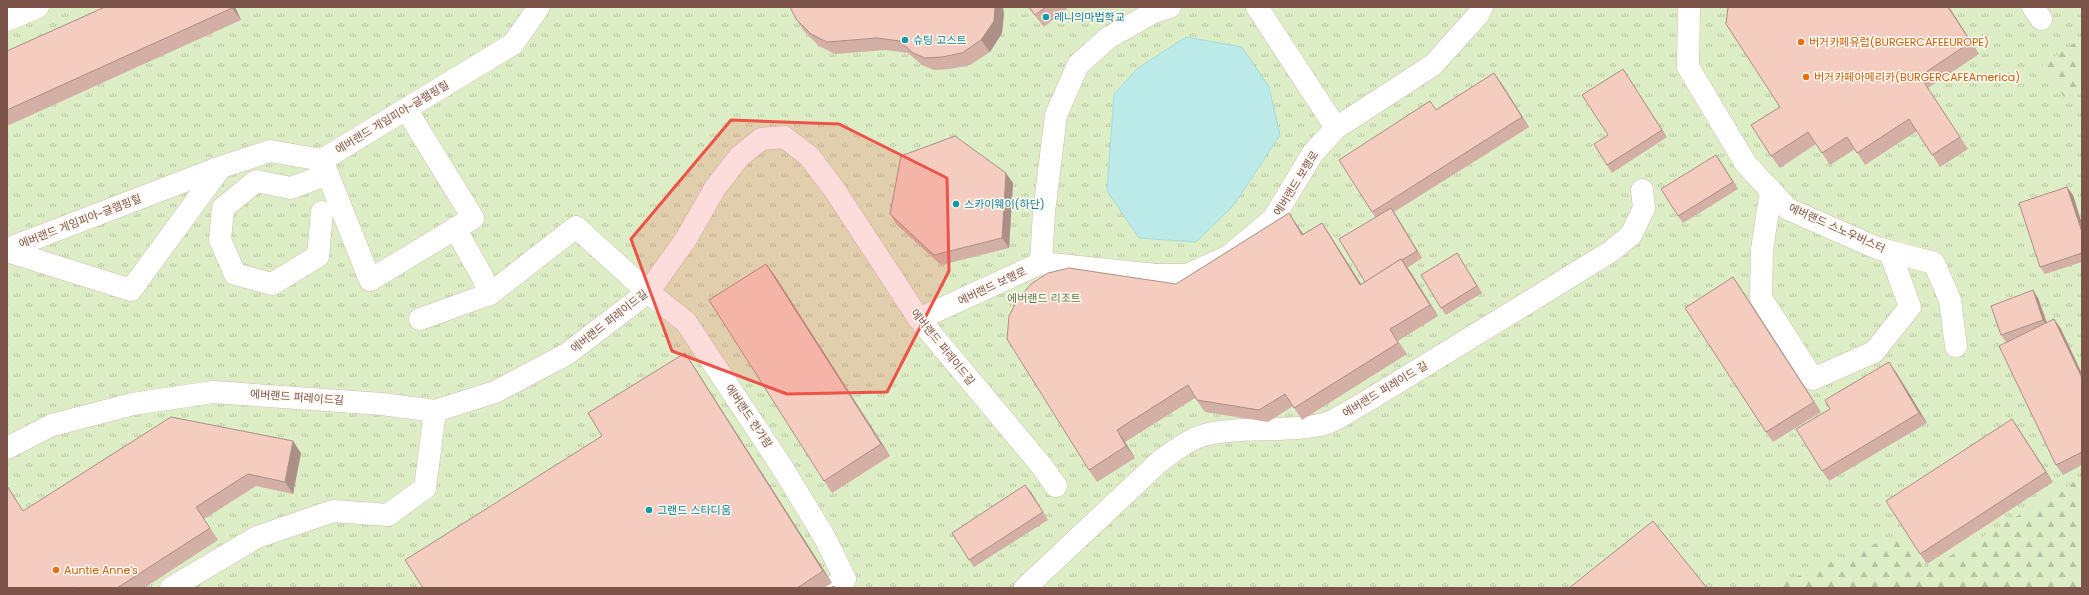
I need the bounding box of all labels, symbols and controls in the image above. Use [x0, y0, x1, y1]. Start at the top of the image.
place label: 레니의마법학교 [1054, 9, 1125, 25]
marker: 레니의마법학교 [1041, 12, 1051, 22]
place label: 슈팅 고스트 [913, 32, 967, 48]
place label: 버거카페유럽(BURGERCAFEEUROPE) [1809, 34, 1989, 50]
marker: 슈팅 고스트 [900, 35, 910, 45]
marker: 버거카페유럽(BURGERCAFEEUROPE) [1796, 37, 1806, 47]
place label: 버거카페아메리카(BURGERCAFEAmerica) [1814, 69, 2020, 85]
marker: 버거카페아메리카(BURGERCAFEAmerica) [1801, 72, 1811, 82]
street label: 에버랜드 게임피아~글램핑힐 [332, 77, 452, 157]
street label: 에버랜드 보행로 [1270, 147, 1322, 219]
street label: 에버랜드 게임피아~글램핑힐 [16, 190, 144, 252]
place label: 스카이웨이(하단) [964, 196, 1045, 212]
marker: 스카이웨이(하단) [951, 199, 961, 209]
street label: 에버랜드 스노우버스터 [1786, 200, 1888, 256]
street label: 에버랜드 보행로 [955, 263, 1029, 309]
street label: 에버랜드 퍼레이드길 [567, 286, 651, 356]
park label: 에버랜드 리조트 [1007, 290, 1081, 306]
street label: 에버랜드 퍼레이드길 [907, 305, 979, 389]
street label: 에버랜드 퍼레이드 길 [1339, 357, 1431, 421]
street label: 에버랜드 한가람 [722, 381, 776, 451]
street label: 에버랜드 퍼레이드길 [250, 386, 344, 408]
place label: 그랜드 스타디움 [657, 502, 731, 518]
marker: 그랜드 스타디움 [644, 505, 654, 515]
place label: Auntie Anne's [64, 562, 138, 578]
marker: Auntie Anne's [51, 565, 61, 575]

